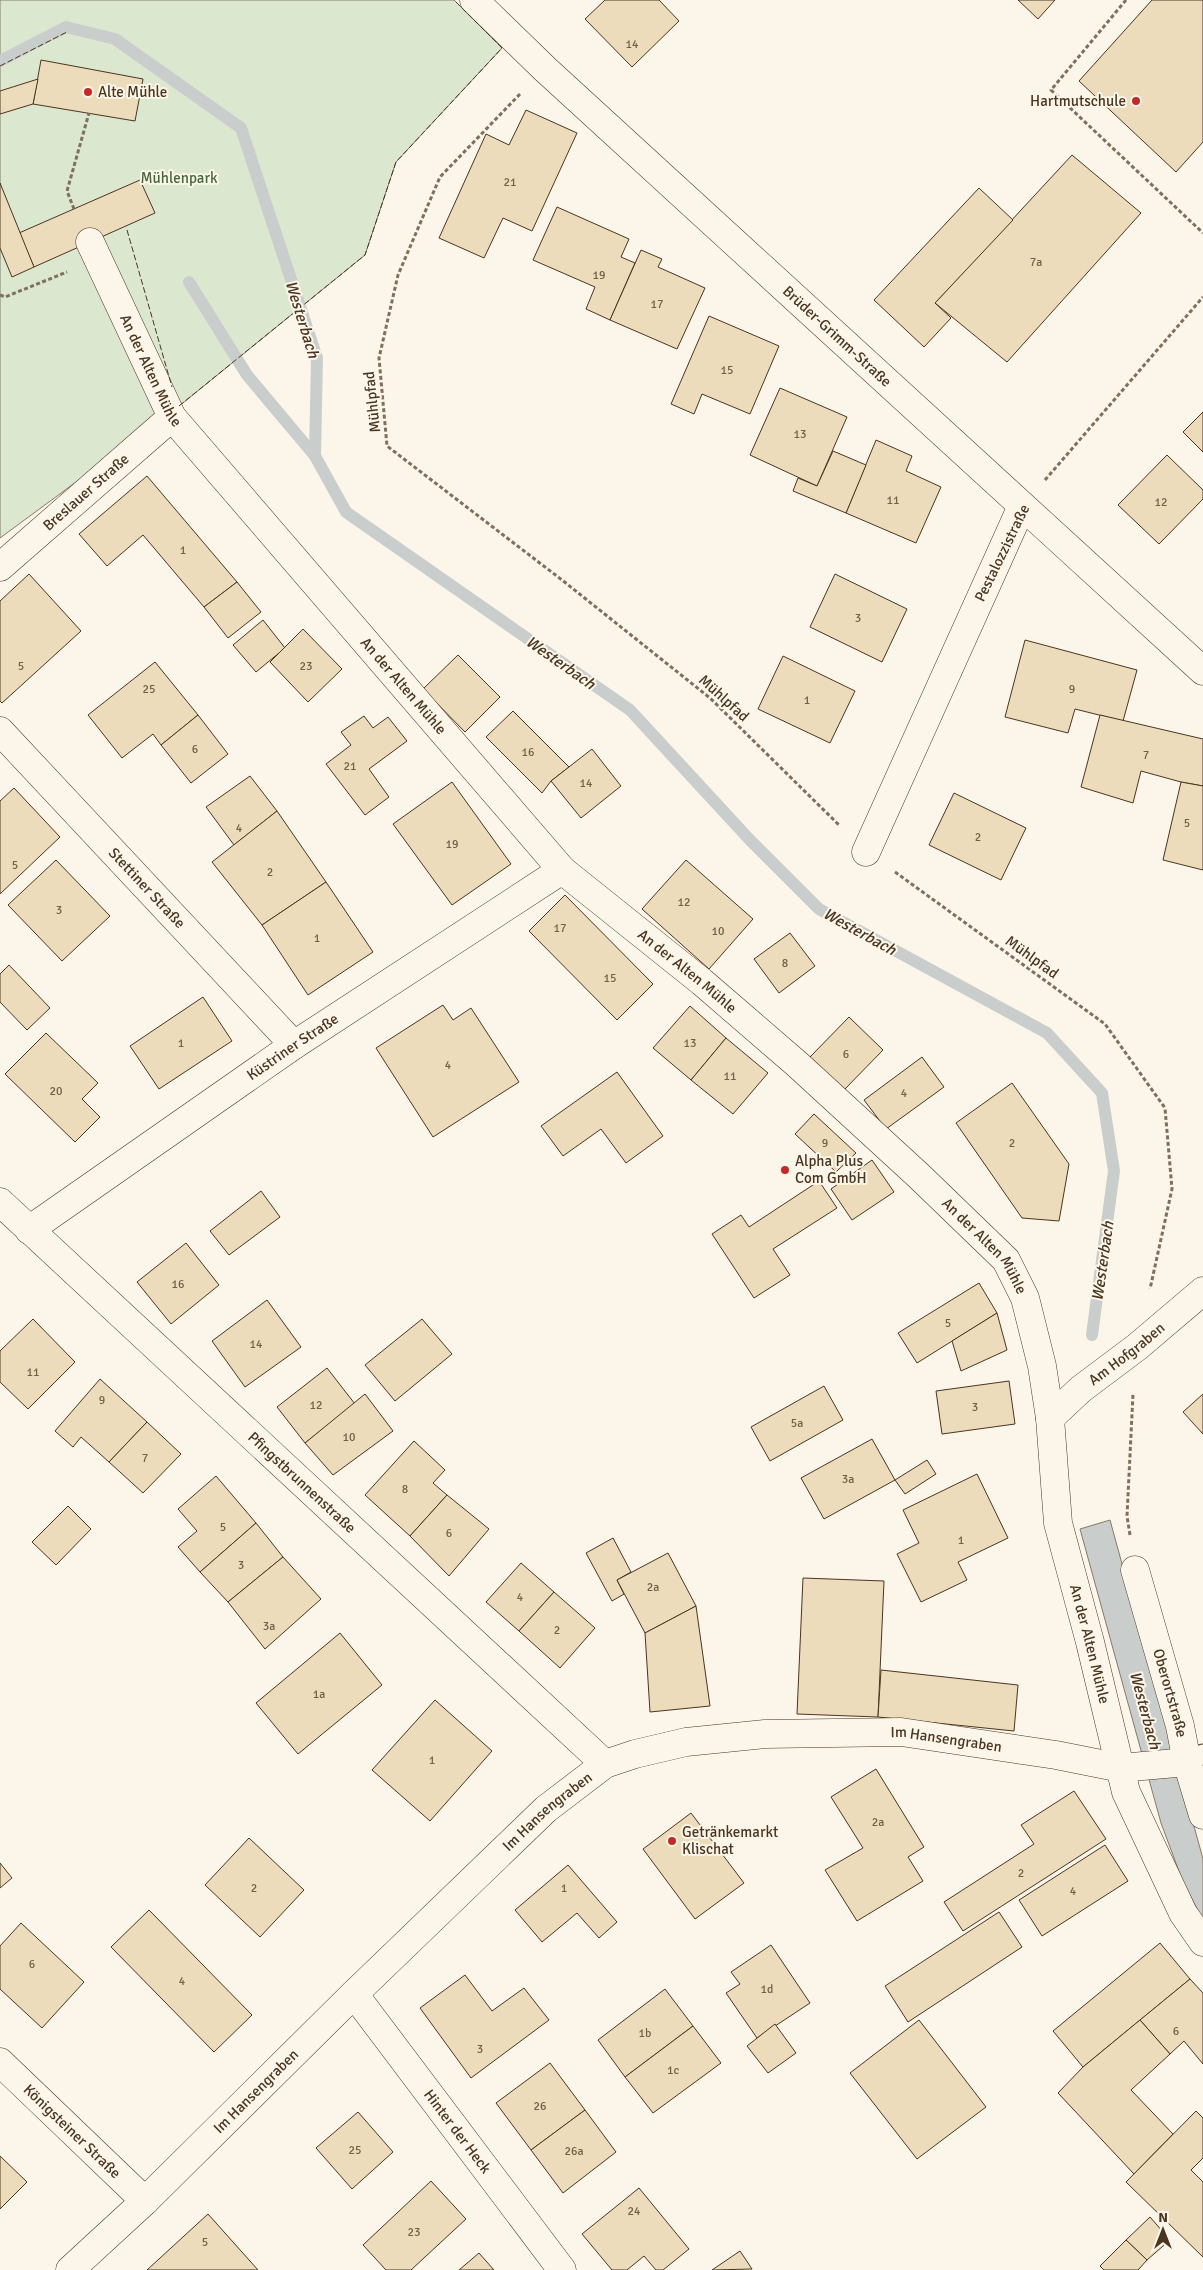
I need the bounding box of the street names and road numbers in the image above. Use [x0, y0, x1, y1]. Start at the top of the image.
street label: Brüder-Grimm-Straße [779, 282, 895, 391]
street label: An der Alten Mühle [116, 311, 185, 430]
street label: Mühlpfad [360, 371, 384, 433]
street label: Breslauer Straße [39, 450, 133, 534]
street label: Pestalozzistraße [971, 501, 1033, 605]
street label: An der Alten Mühle [357, 633, 450, 738]
street label: Mühlpfad [695, 671, 753, 725]
street label: Stettiner Straße [105, 844, 189, 932]
street label: An der Alten Mühle [634, 925, 740, 1017]
street label: Mühlpfad [1002, 932, 1062, 982]
street label: Küstriner Straße [243, 1010, 342, 1084]
street label: An der Alten Mühle [938, 1194, 1031, 1297]
street label: Am Hofgraben [1085, 1318, 1168, 1389]
street label: Pfingstbrunnenstraße [244, 1428, 360, 1537]
street label: An der Alten Mühle [1066, 1582, 1114, 1706]
street label: Oberortstraße [1149, 1647, 1191, 1739]
street label: Im Hansengraben [890, 1723, 1003, 1756]
street label: Im Hansengraben [499, 1768, 596, 1855]
street label: Im Hansengraben [210, 2045, 302, 2137]
street label: Königsteiner Straße [20, 2080, 125, 2182]
street label: Hinter der Heck [420, 2086, 495, 2177]

